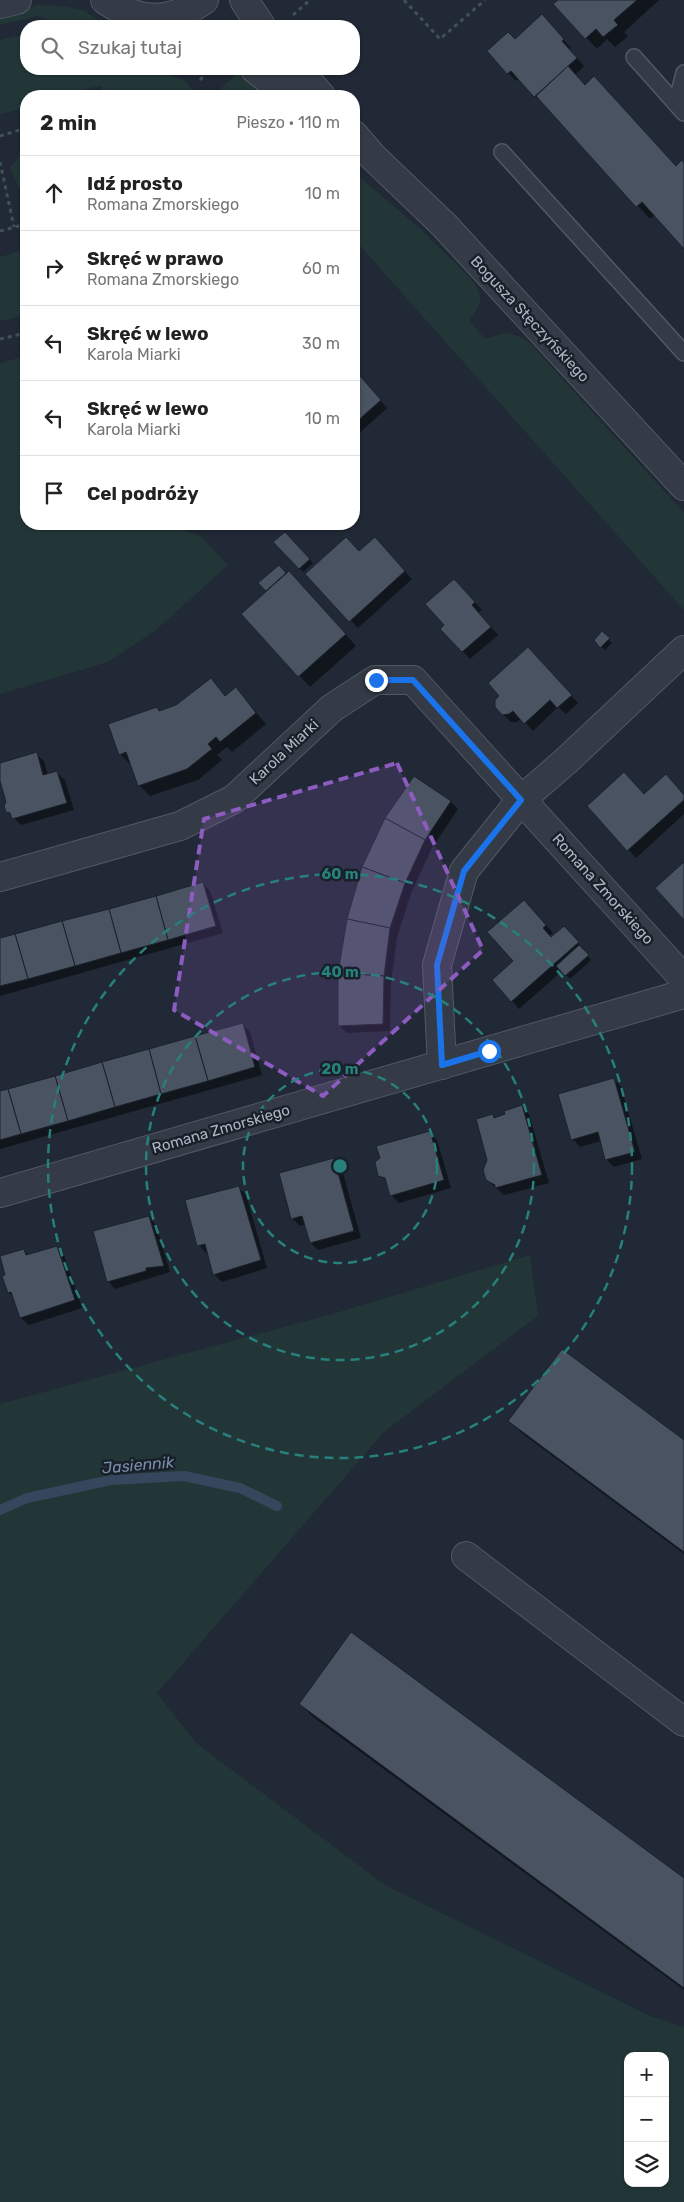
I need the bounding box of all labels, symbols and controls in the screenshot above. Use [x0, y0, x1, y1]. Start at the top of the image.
search box [20, 20, 360, 75]
icon: search [38, 34, 66, 62]
text: Szukaj tutaj [78, 36, 182, 59]
text: 2 min [40, 110, 97, 135]
text: Pieszo · 110 m [236, 113, 340, 132]
text: Idź prosto [87, 172, 183, 195]
icon: ahead [40, 179, 68, 207]
text: 10 m [305, 184, 340, 203]
text: Romana Zmorskiego [87, 195, 239, 214]
text: Skręć w prawo [87, 247, 224, 270]
street label: Bogusza Stęczyńskiego [467, 252, 593, 386]
icon: right [40, 254, 68, 282]
text: 60 m [302, 259, 340, 278]
text: Romana Zmorskiego [87, 270, 239, 289]
text: Skręć w lewo [87, 322, 209, 345]
icon: left [40, 329, 68, 357]
text: 30 m [302, 334, 340, 353]
text: Karola Miarki [87, 345, 181, 364]
text: Skręć w lewo [87, 397, 209, 420]
icon: left [40, 404, 68, 432]
text: 10 m [305, 409, 340, 428]
text: Karola Miarki [87, 420, 181, 439]
icon: arrive [40, 479, 68, 507]
text: Cel podróży [87, 482, 199, 505]
route end [365, 669, 388, 692]
street label: Karola Miarki [246, 715, 322, 789]
street label: Romana Zmorskiego [549, 830, 657, 948]
text: 60 m [322, 865, 358, 883]
text: 40 m [321, 963, 359, 981]
route start [478, 1040, 501, 1063]
text: 20 m [322, 1060, 358, 1078]
street label: Romana Zmorskiego [150, 1101, 292, 1157]
centre of rings [331, 1157, 349, 1175]
water label: Jasiennik [101, 1452, 175, 1478]
map controls [624, 2052, 669, 2187]
button: + [624, 2052, 669, 2097]
button: − [624, 2097, 669, 2142]
button: layers [624, 2142, 669, 2187]

